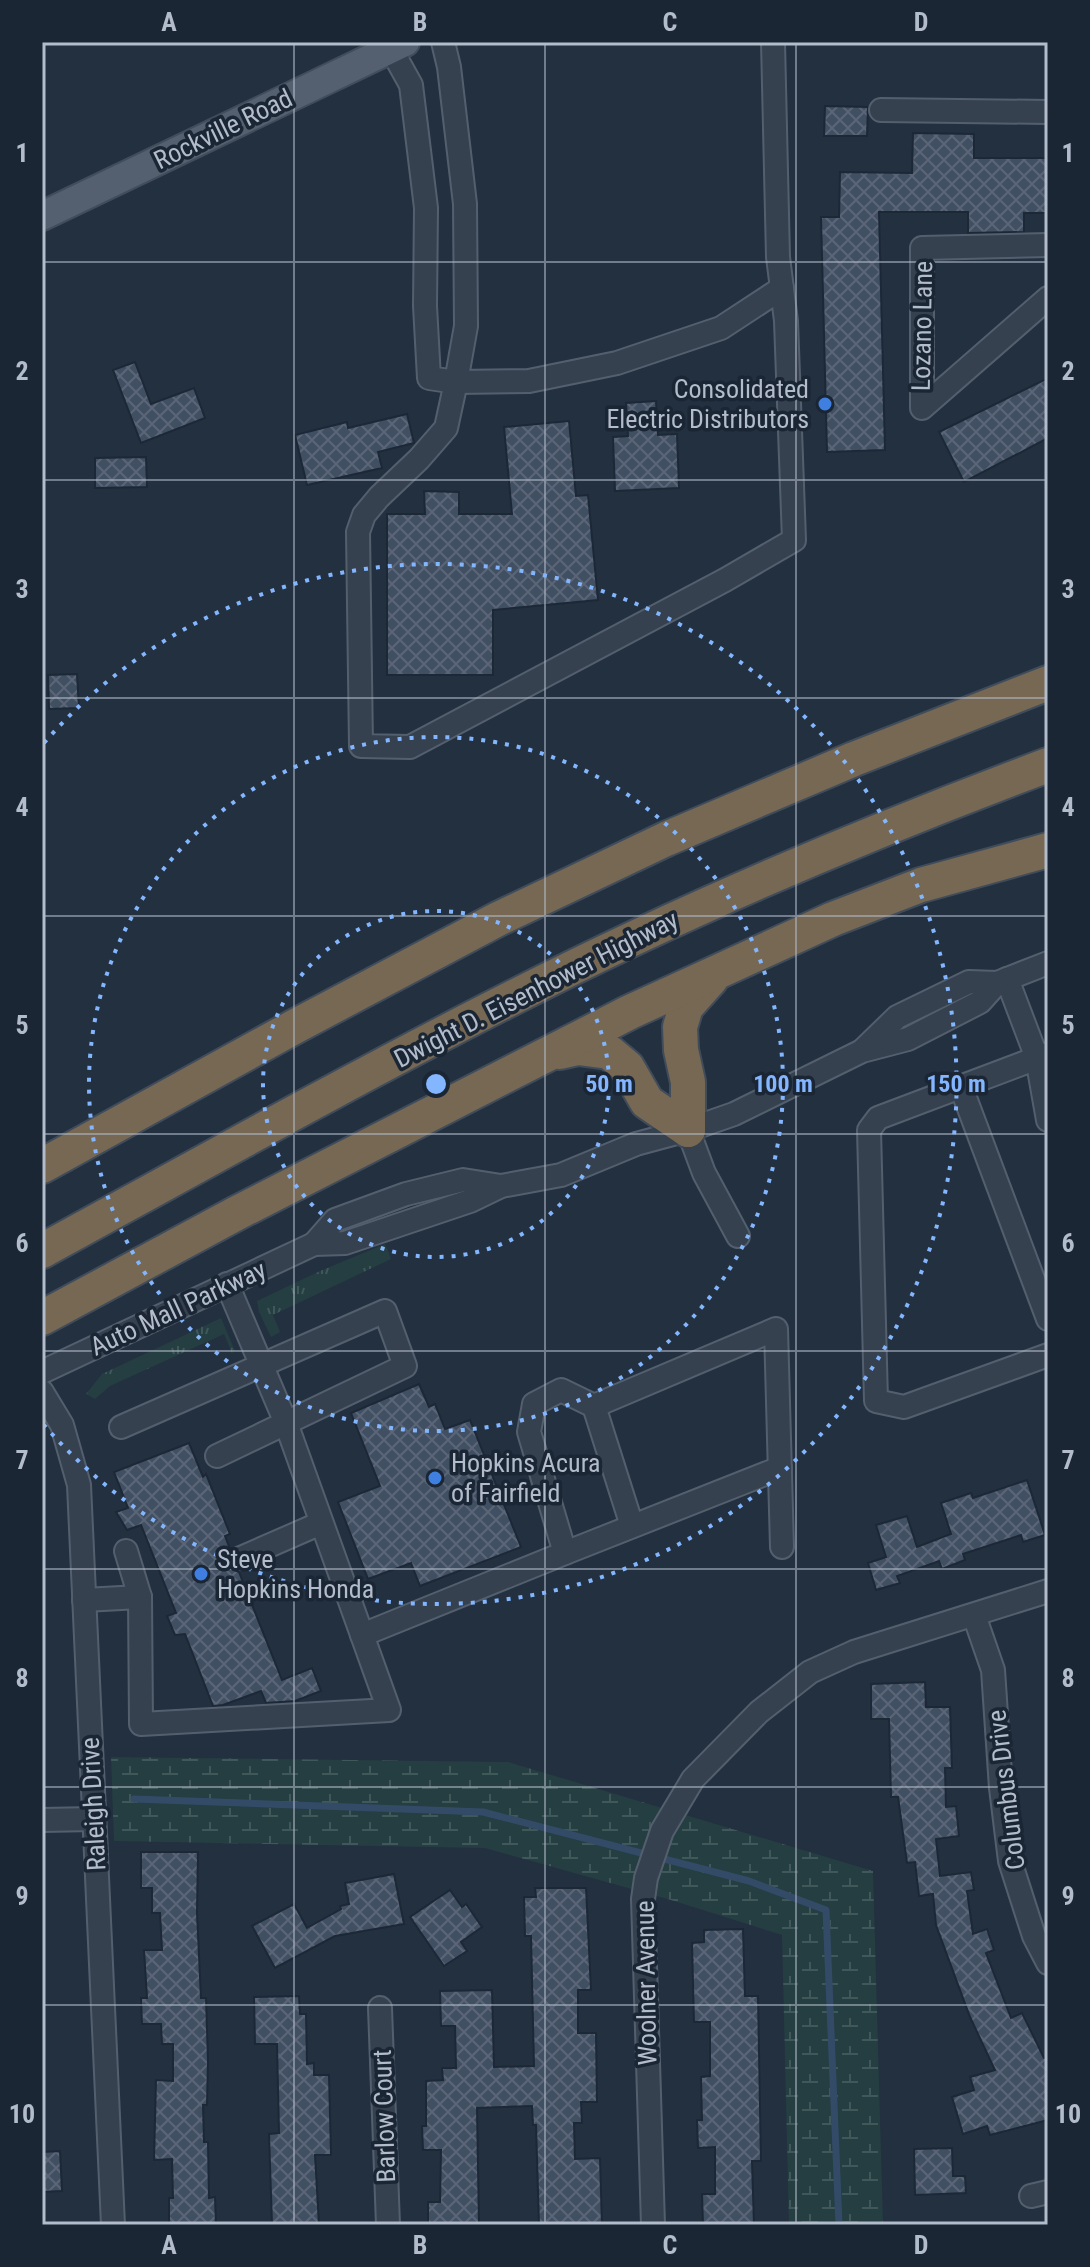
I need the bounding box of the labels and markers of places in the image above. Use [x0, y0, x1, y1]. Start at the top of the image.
place label: Consolidated Electric Distributors [606, 374, 809, 434]
marker: Consolidated Electric Distributors [816, 395, 834, 413]
centre of rings [422, 1070, 450, 1098]
place label: Hopkins Acura of Fairfield [451, 1448, 601, 1508]
marker: Hopkins Acura of Fairfield [426, 1469, 444, 1487]
place label: Steve Hopkins Honda [217, 1544, 374, 1604]
marker: Steve Hopkins Honda [192, 1565, 210, 1583]

